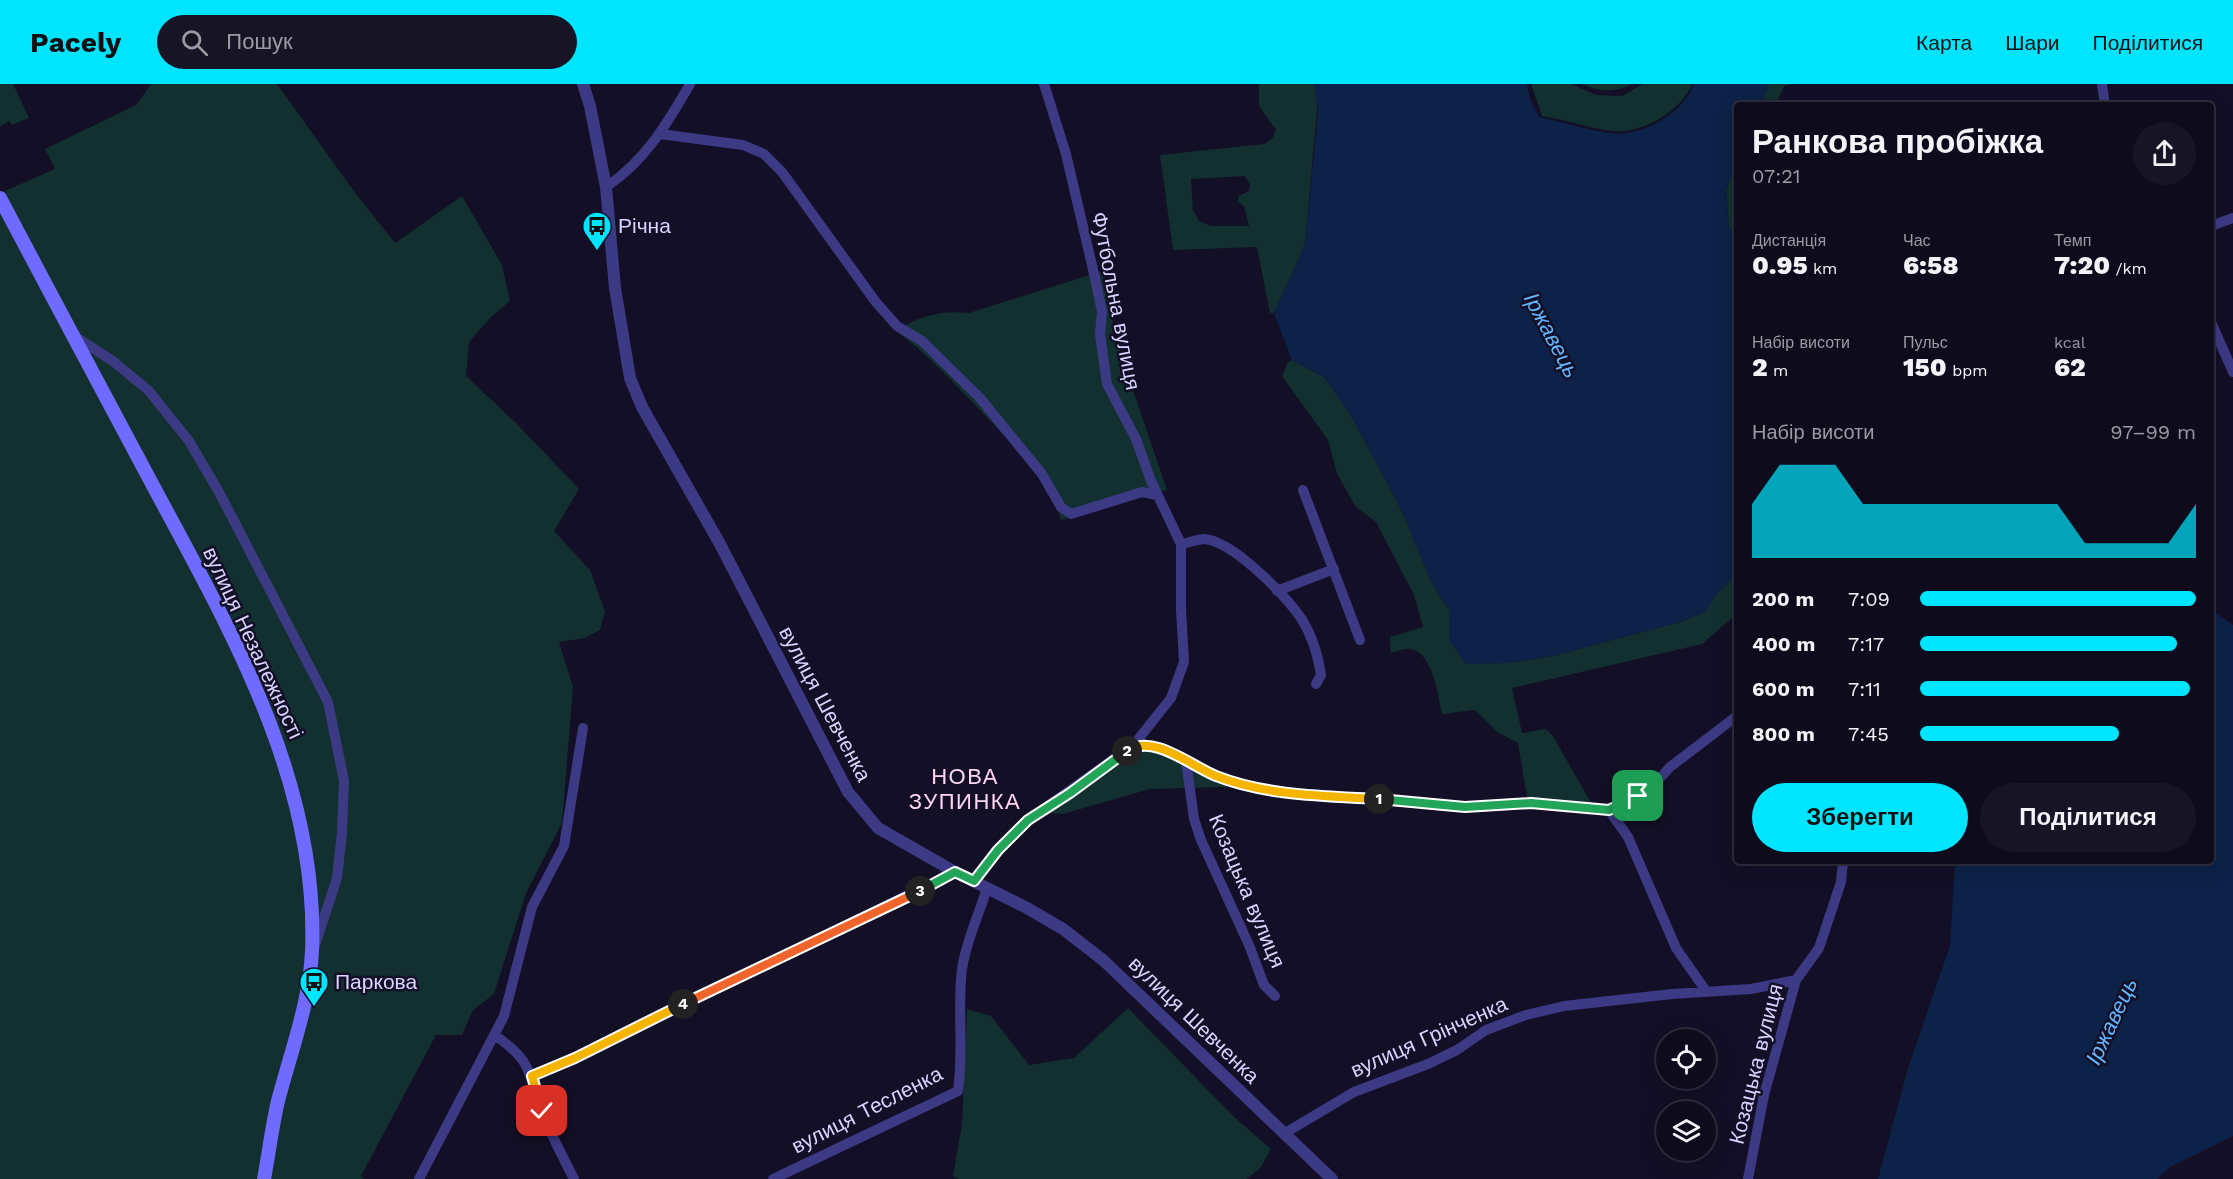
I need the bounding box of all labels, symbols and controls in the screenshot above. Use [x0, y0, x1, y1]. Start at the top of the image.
search box [157, 15, 577, 69]
text: Pacely [30, 26, 121, 59]
icon: search [178, 26, 211, 59]
text: Пошук [226, 29, 293, 54]
text: Карта [1916, 30, 1972, 55]
text: Шари [2005, 30, 2060, 55]
text: Поділитися [2093, 30, 2203, 55]
text: Ранкова пробіжка [1752, 122, 2043, 161]
button: share [2133, 122, 2196, 185]
text: 07:21 [1752, 164, 1801, 188]
bus stop icon: Річна [581, 210, 613, 252]
street label: Футбольна вулиця [1087, 210, 1146, 392]
place label: Річна [618, 213, 671, 238]
text: Дистанція [1752, 231, 1826, 250]
text: Час [1903, 231, 1931, 250]
text: Темп [2054, 231, 2091, 250]
text: 0.95 [1752, 250, 1808, 280]
text: 6:58 [1903, 250, 1959, 280]
text: 7:20 [2054, 250, 2110, 280]
text: km [1808, 259, 1837, 278]
text: /km [2110, 259, 2147, 278]
water label: Іржавець [1519, 288, 1584, 382]
text: Набір висоти [1752, 333, 1850, 352]
text: Пульс [1903, 333, 1948, 352]
text: kcal [2054, 333, 2086, 352]
text: 2 [1752, 352, 1768, 382]
text: 150 [1903, 352, 1947, 382]
text: 62 [2054, 352, 2086, 382]
text: m [1768, 361, 1788, 380]
text: bpm [1947, 361, 1987, 380]
text: Набір висоти [1752, 420, 1874, 444]
text: 97–99 m [2110, 420, 2196, 444]
street label: вулиця Незалежності [198, 543, 309, 743]
text: 200 m [1752, 587, 1814, 611]
text: 7:09 [1848, 587, 1890, 611]
street label: вулиця Шевченка [774, 622, 877, 786]
text: 400 m [1752, 632, 1815, 656]
text: 7:17 [1848, 632, 1884, 656]
text: 600 m [1752, 677, 1815, 701]
text: 7:11 [1848, 677, 1881, 701]
text: 800 m [1752, 722, 1815, 746]
text: 7:45 [1848, 722, 1889, 746]
pin: 2 [1112, 736, 1142, 766]
text: 2 [1122, 741, 1132, 760]
district label: НОВА ЗУПИНКА [909, 764, 1021, 814]
pin [1612, 770, 1663, 821]
icon: arrive [1621, 779, 1654, 812]
button: Зберегти [1752, 783, 1968, 852]
button: Поділитися [1980, 783, 2196, 852]
pin: 1 [1364, 784, 1394, 814]
text: 1 [1376, 789, 1382, 808]
street label: Козацька вулиця [1204, 810, 1291, 971]
pin: 3 [905, 876, 935, 906]
text: 3 [915, 881, 925, 900]
street label: вулиця Шевченка [1124, 951, 1265, 1089]
bus stop icon: Паркова [298, 966, 330, 1008]
place label: Паркова [335, 969, 417, 994]
water label: Іржавець [2081, 974, 2142, 1069]
street label: Козацька вулиця [1723, 981, 1788, 1147]
pin: 4 [668, 989, 698, 1019]
street label: вулиця Грінченка [1347, 991, 1511, 1082]
text: 4 [678, 994, 688, 1013]
map controls [1656, 1029, 1716, 1161]
button: locate [1656, 1029, 1716, 1089]
street label: вулиця Тесленка [787, 1061, 947, 1158]
pin [516, 1085, 567, 1136]
icon: check [525, 1094, 558, 1127]
button: layers [1656, 1101, 1716, 1161]

